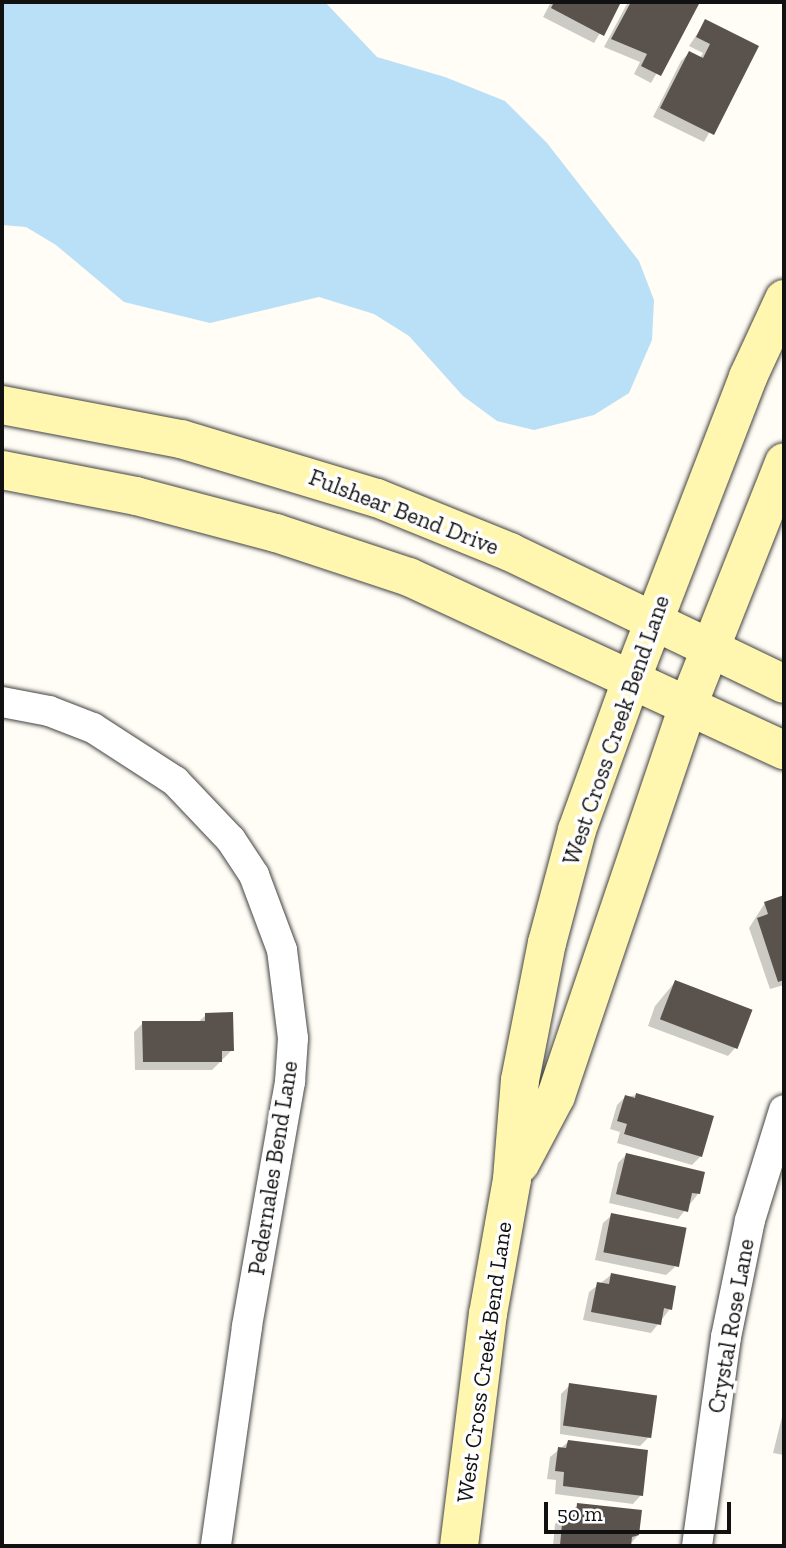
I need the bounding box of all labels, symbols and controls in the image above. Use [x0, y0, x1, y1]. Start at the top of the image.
street label: Fulshear Bend Drive [305, 463, 503, 561]
street label: West Cross Creek Bend Lane [557, 592, 675, 868]
street label: Pedernales Bend Lane [242, 1059, 304, 1277]
street label: West Cross Creek Bend Lane [451, 1220, 517, 1504]
street label: Crystal Rose Lane [702, 1237, 760, 1415]
scale bar [548, 1488, 735, 1532]
text: 50 m [557, 1501, 603, 1526]

